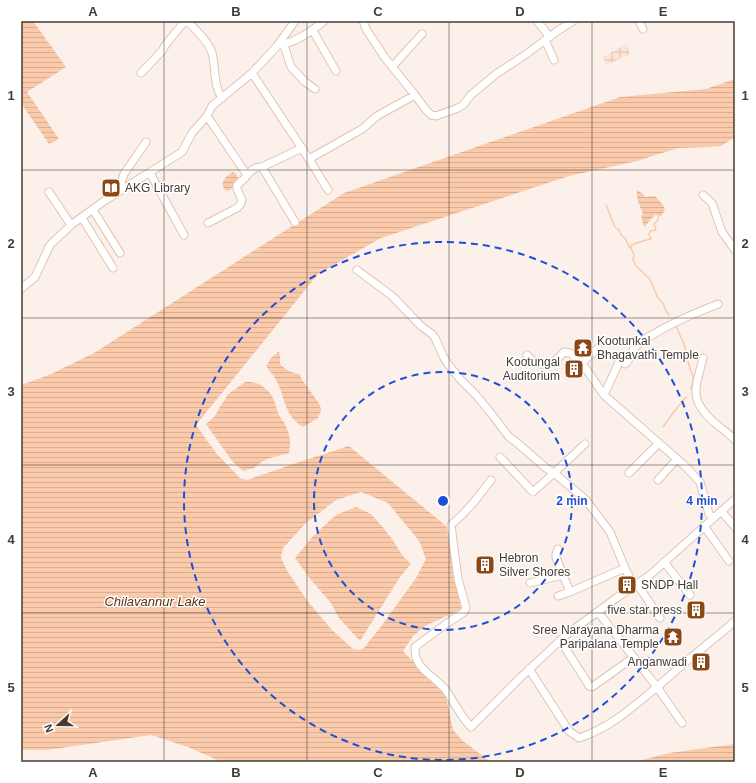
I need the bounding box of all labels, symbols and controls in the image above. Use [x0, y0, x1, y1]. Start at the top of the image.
text: A [88, 4, 98, 19]
text: B [231, 4, 241, 19]
text: C [373, 4, 383, 19]
text: D [515, 4, 525, 19]
text: E [659, 4, 668, 19]
text: 1 [7, 88, 15, 103]
text: 1 [741, 88, 749, 103]
library icon: AKG Library [100, 177, 122, 199]
place label: AKG Library [125, 181, 190, 195]
text: 2 [7, 236, 15, 251]
text: 2 [741, 236, 749, 251]
place label: Kootunkal Bhagavathi Temple [597, 334, 699, 362]
temple icon: Kootunkal Bhagavathi Temple [572, 337, 594, 359]
place label: Kootungal Auditorium [503, 355, 560, 383]
building icon: Kootungal Auditorium [563, 358, 585, 380]
text: 3 [7, 384, 15, 399]
text: 3 [741, 384, 749, 399]
centre of rings [436, 494, 450, 508]
text: 2 min [556, 494, 588, 508]
text: 4 min [686, 494, 718, 508]
text: 4 [7, 532, 15, 547]
text: 4 [741, 532, 749, 547]
place label: Hebron Silver Shores [499, 551, 570, 579]
building icon: Hebron Silver Shores [474, 554, 496, 576]
building icon: SNDP Hall [616, 574, 638, 596]
place label: SNDP Hall [641, 578, 698, 592]
water label: Chilavannur Lake [104, 594, 206, 609]
building icon: five star press [685, 599, 707, 621]
place label: five star press [607, 603, 682, 617]
place label: Sree Narayana Dharma Paripalana Temple [532, 623, 659, 651]
temple icon: Sree Narayana Dharma Paripalana Temple [662, 626, 684, 648]
building icon: Anganwadi [690, 651, 712, 673]
place label: Anganwadi [628, 655, 687, 669]
text: 5 [7, 680, 15, 695]
text: 5 [741, 680, 749, 695]
north arrow [38, 705, 78, 745]
text: N [42, 723, 56, 734]
text: A [88, 765, 98, 780]
text: B [231, 765, 241, 780]
text: C [373, 765, 383, 780]
text: D [515, 765, 525, 780]
text: E [659, 765, 668, 780]

